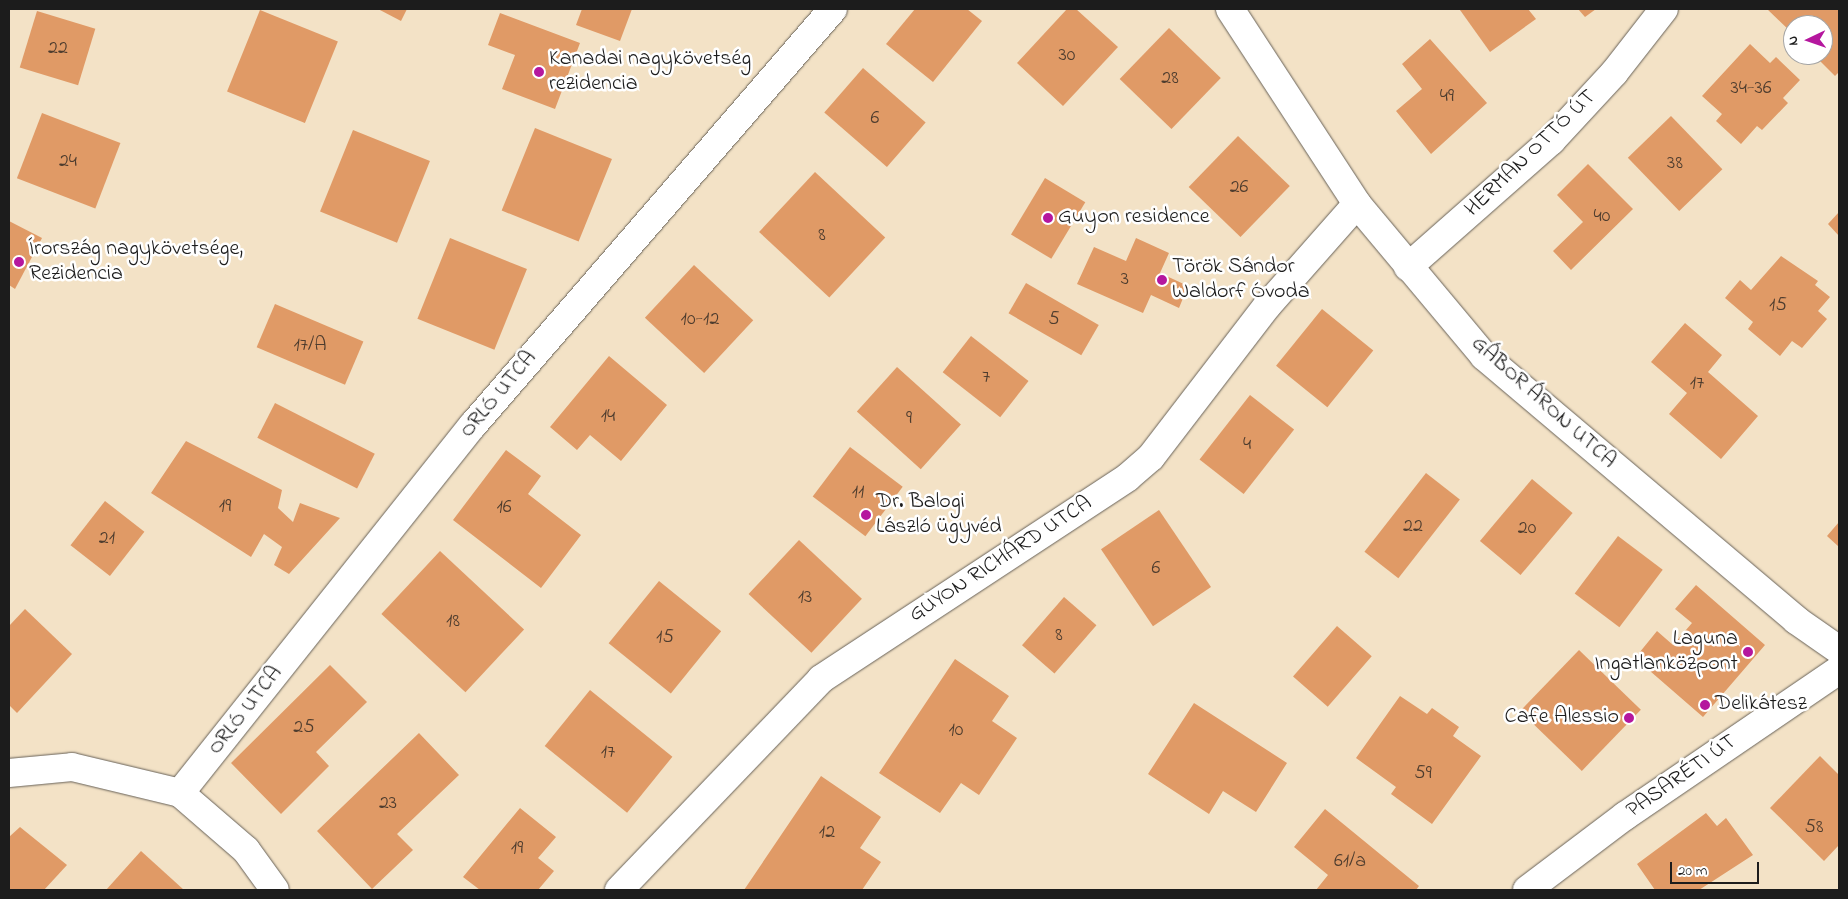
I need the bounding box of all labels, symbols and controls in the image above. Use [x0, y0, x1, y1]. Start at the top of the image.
north arrow [1783, 15, 1833, 65]
text: N [1783, 35, 1804, 46]
house number: 22 [48, 36, 68, 60]
house number: 30 [1059, 43, 1075, 67]
place label: Kanadai nagykövetség rezidencia [549, 46, 751, 98]
marker: Kanadai nagykövetség rezidencia [533, 66, 545, 78]
house number: 28 [1161, 66, 1179, 90]
house number: 34-36 [1730, 76, 1772, 100]
house number: 49 [1440, 84, 1454, 108]
street label: HERMAN OTTÓ ÚT [1460, 85, 1602, 223]
house number: 6 [871, 106, 879, 130]
house number: 24 [59, 149, 77, 173]
house number: 38 [1667, 151, 1683, 175]
house number: 26 [1230, 175, 1248, 199]
house number: 40 [1594, 204, 1610, 228]
place label: Guyon residence [1058, 205, 1210, 231]
marker: Guyon residence [1042, 212, 1054, 224]
house number: 8 [818, 223, 826, 247]
place label: Írország nagykövetsége, Rezidencia [29, 236, 243, 288]
place label: Török Sándor Waldorf Óvoda [1172, 254, 1310, 306]
marker: Írország nagykövetsége, Rezidencia [13, 256, 25, 268]
house number: 3 [1121, 267, 1129, 291]
marker: Török Sándor Waldorf Óvoda [1156, 274, 1168, 286]
house number: 15 [1769, 293, 1787, 317]
house number: 10-12 [681, 307, 719, 331]
house number: 5 [1048, 307, 1060, 331]
street label: GÁBOR ÁRON UTCA [1465, 331, 1621, 475]
house number: 17/A [293, 333, 327, 357]
street label: ORLÓ UTCA [455, 346, 543, 444]
house number: 7 [982, 365, 990, 389]
house number: 17 [1690, 371, 1704, 395]
house number: 14 [601, 404, 615, 428]
house number: 9 [906, 406, 912, 430]
house number: 4 [1243, 432, 1251, 456]
house number: 11 [852, 480, 864, 504]
place label: Dr. Balogi László ügyvéd [876, 489, 1002, 540]
street label: GUYON RICHÁRD UTCA [905, 491, 1097, 629]
house number: 19 [219, 494, 231, 518]
house number: 16 [496, 495, 512, 519]
marker: Dr. Balogi László ügyvéd [860, 509, 872, 521]
house number: 22 [1403, 514, 1423, 538]
house number: 20 [1518, 516, 1536, 540]
house number: 21 [99, 526, 115, 550]
house number: 6 [1152, 556, 1160, 580]
house number: 13 [798, 585, 812, 609]
house number: 18 [446, 609, 460, 633]
house number: 8 [1055, 623, 1063, 647]
house number: 15 [656, 625, 674, 649]
place label: Laguna Ingatlanközpont [1594, 626, 1738, 678]
marker: Laguna Ingatlanközpont [1742, 646, 1754, 658]
street label: ORLÓ UTCA [203, 661, 289, 761]
place label: Delikátesz [1715, 692, 1807, 718]
marker: Delikátesz [1699, 699, 1711, 711]
place label: Cafe Alessio [1505, 705, 1619, 731]
marker: Cafe Alessio [1623, 712, 1635, 724]
house number: 25 [293, 715, 315, 739]
house number: 10 [949, 718, 963, 742]
street label: PASARÉTI ÚT [1622, 729, 1742, 825]
house number: 17 [601, 740, 615, 764]
house number: 59 [1414, 761, 1432, 785]
house number: 23 [379, 791, 397, 815]
house number: 58 [1805, 815, 1823, 839]
house number: 12 [819, 820, 835, 844]
house number: 19 [511, 836, 523, 860]
house number: 61/a [1334, 849, 1366, 873]
scale bar [1673, 852, 1762, 884]
text: 20 m [1678, 860, 1707, 882]

